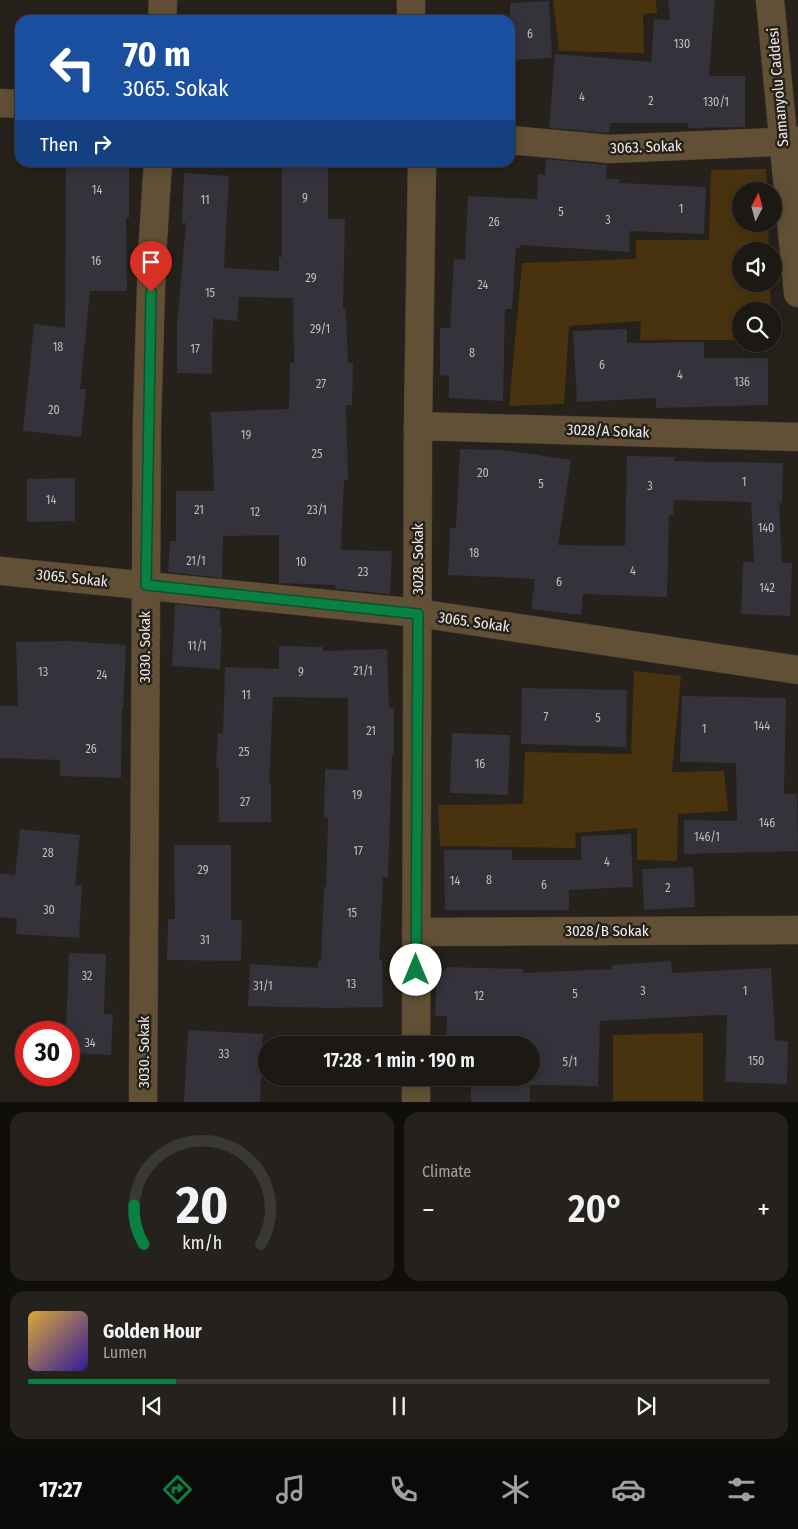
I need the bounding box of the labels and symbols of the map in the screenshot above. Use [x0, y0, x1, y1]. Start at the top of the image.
house number: 6 [527, 27, 533, 41]
street label: Samanyolu Caddesi [764, 27, 792, 147]
house number: 130 [674, 37, 690, 51]
house number: 4 [579, 90, 585, 104]
house number: 2 [648, 94, 654, 108]
house number: 130/1 [703, 95, 729, 109]
street label: 3063. Sokak [610, 137, 682, 157]
north arrow [732, 182, 782, 232]
house number: 14 [92, 183, 102, 197]
house number: 9 [302, 191, 308, 205]
house number: 11 [200, 193, 210, 207]
house number: 1 [679, 202, 683, 216]
house number: 5 [558, 205, 564, 219]
house number: 3 [605, 213, 611, 227]
house number: 26 [488, 215, 500, 229]
pin [130, 241, 172, 292]
house number: 16 [91, 254, 101, 268]
house number: 29 [305, 271, 317, 285]
house number: 24 [478, 278, 489, 292]
house number: 15 [205, 286, 216, 300]
house number: 29/1 [310, 322, 330, 336]
house number: 18 [53, 340, 63, 354]
house number: 17 [190, 342, 200, 356]
house number: 8 [469, 346, 475, 360]
house number: 6 [599, 358, 605, 372]
house number: 4 [677, 368, 683, 382]
house number: 136 [734, 375, 750, 389]
house number: 27 [316, 377, 326, 391]
house number: 20 [48, 403, 60, 417]
street label: 3028/A Sokak [566, 421, 650, 441]
house number: 19 [241, 428, 251, 442]
house number: 25 [312, 447, 323, 461]
house number: 20 [477, 466, 489, 480]
house number: 1 [742, 475, 746, 489]
house number: 5 [538, 477, 544, 491]
house number: 3 [647, 479, 653, 493]
house number: 14 [46, 493, 56, 507]
house number: 21 [194, 503, 204, 517]
house number: 23/1 [307, 503, 327, 517]
house number: 12 [250, 505, 260, 519]
house number: 140 [758, 521, 774, 535]
street label: 3028. Sokak [409, 523, 427, 595]
house number: 18 [469, 546, 479, 560]
house number: 21/1 [186, 554, 206, 568]
house number: 10 [296, 555, 306, 569]
house number: 4 [630, 564, 636, 578]
street label: 3065. Sokak [35, 565, 109, 591]
house number: 23 [358, 565, 368, 579]
house number: 6 [556, 575, 562, 589]
house number: 142 [759, 581, 775, 595]
street label: 3065. Sokak [437, 608, 511, 636]
street label: 3030. Sokak [136, 611, 154, 683]
house number: 11/1 [188, 639, 206, 653]
house number: 21/1 [353, 664, 373, 678]
house number: 13 [38, 665, 48, 679]
house number: 9 [298, 665, 304, 679]
house number: 24 [97, 668, 108, 682]
house number: 11 [241, 688, 251, 702]
house number: 7 [544, 710, 549, 724]
house number: 5 [595, 711, 601, 725]
house number: 144 [754, 719, 770, 733]
house number: 1 [702, 722, 706, 736]
house number: 21 [366, 724, 376, 738]
house number: 26 [85, 742, 97, 756]
house number: 25 [239, 745, 250, 759]
house number: 16 [475, 757, 485, 771]
house number: 19 [352, 788, 362, 802]
house number: 27 [240, 795, 250, 809]
house number: 146 [759, 816, 775, 830]
house number: 146/1 [694, 830, 720, 844]
house number: 17 [353, 844, 363, 858]
house number: 28 [42, 846, 54, 860]
house number: 4 [604, 855, 610, 869]
house number: 29 [197, 863, 209, 877]
house number: 8 [486, 873, 492, 887]
house number: 14 [450, 874, 460, 888]
house number: 6 [541, 878, 547, 892]
house number: 2 [665, 881, 671, 895]
house number: 30 [43, 903, 55, 917]
house number: 15 [347, 906, 358, 920]
street label: 3028/B Sokak [565, 922, 649, 940]
house number: 31 [200, 933, 210, 947]
position arrow [389, 943, 441, 995]
house number: 32 [82, 969, 92, 983]
house number: 13 [346, 977, 356, 991]
house number: 31/1 [253, 979, 273, 993]
house number: 3 [640, 984, 646, 998]
house number: 1 [743, 984, 747, 998]
house number: 5 [572, 987, 578, 1001]
house number: 12 [474, 989, 484, 1003]
street label: 3030. Sokak [135, 1016, 153, 1088]
speed limit sign: 30 [15, 1021, 80, 1086]
house number: 34 [84, 1036, 96, 1050]
house number: 33 [219, 1047, 229, 1061]
house number: 150 [748, 1054, 764, 1068]
house number: 5/1 [563, 1055, 577, 1069]

